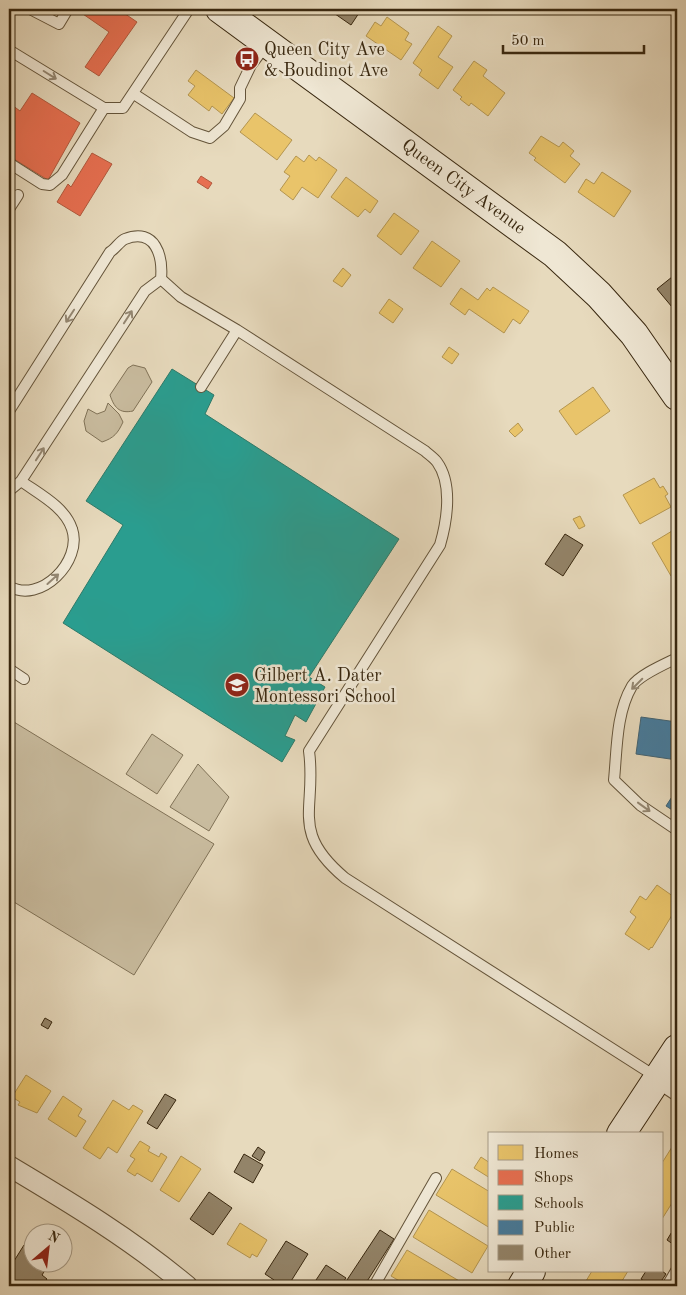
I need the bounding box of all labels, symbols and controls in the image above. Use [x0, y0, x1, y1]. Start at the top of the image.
scale bar [503, 22, 645, 54]
text: 50 m [511, 34, 545, 49]
place label: Queen City Ave & Boudinot Ave [264, 41, 388, 80]
bus stop icon: Queen City Ave & Boudinot Ave [234, 46, 260, 72]
one-way arrow [43, 71, 57, 81]
street label: Queen City Avenue [398, 136, 529, 238]
one-way arrow [64, 308, 74, 322]
one-way arrow [123, 311, 133, 325]
one-way arrow [34, 447, 45, 461]
one-way arrow [46, 573, 59, 585]
place label: Gilbert A. Dater Montessori School [254, 667, 396, 706]
school or university icon: Gilbert A. Dater Montessori School [224, 672, 250, 698]
one-way arrow [631, 678, 643, 690]
one-way arrow [637, 802, 651, 812]
legend [488, 1132, 664, 1272]
text: Homes [534, 1147, 579, 1162]
text: Shops [534, 1171, 573, 1186]
text: Schools [534, 1197, 583, 1212]
text: Public [534, 1221, 575, 1236]
north arrow [22, 1222, 72, 1272]
text: N [46, 1229, 62, 1246]
text: Other [534, 1247, 571, 1262]

